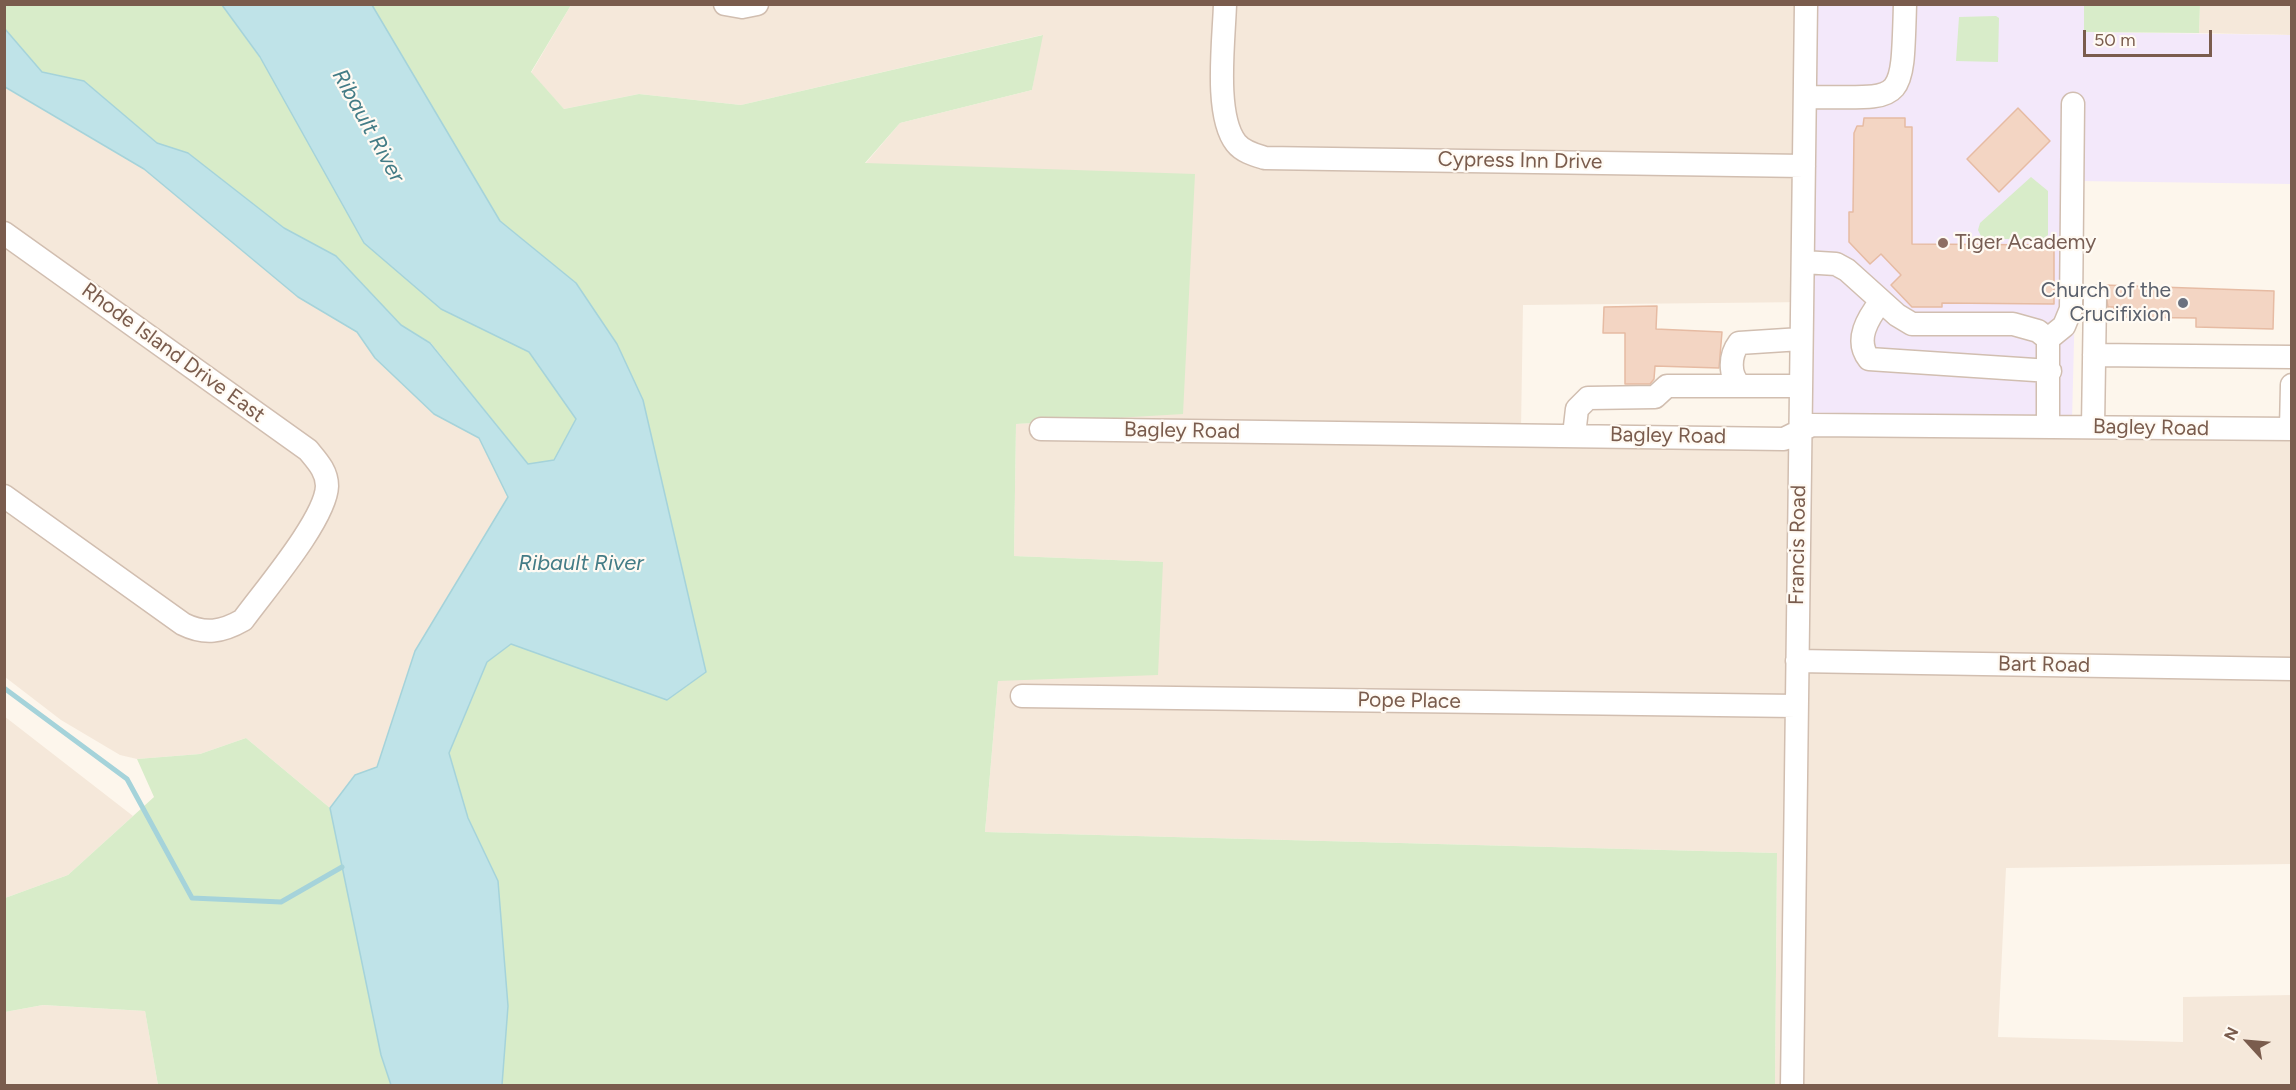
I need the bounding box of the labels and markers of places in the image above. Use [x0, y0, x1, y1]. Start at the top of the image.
place label: Tiger Academy [1955, 230, 2096, 256]
marker: Tiger Academy [1936, 236, 1950, 250]
place label: Church of the Crucifixion [2041, 278, 2171, 328]
marker: Church of the Crucifixion [2176, 296, 2190, 310]

